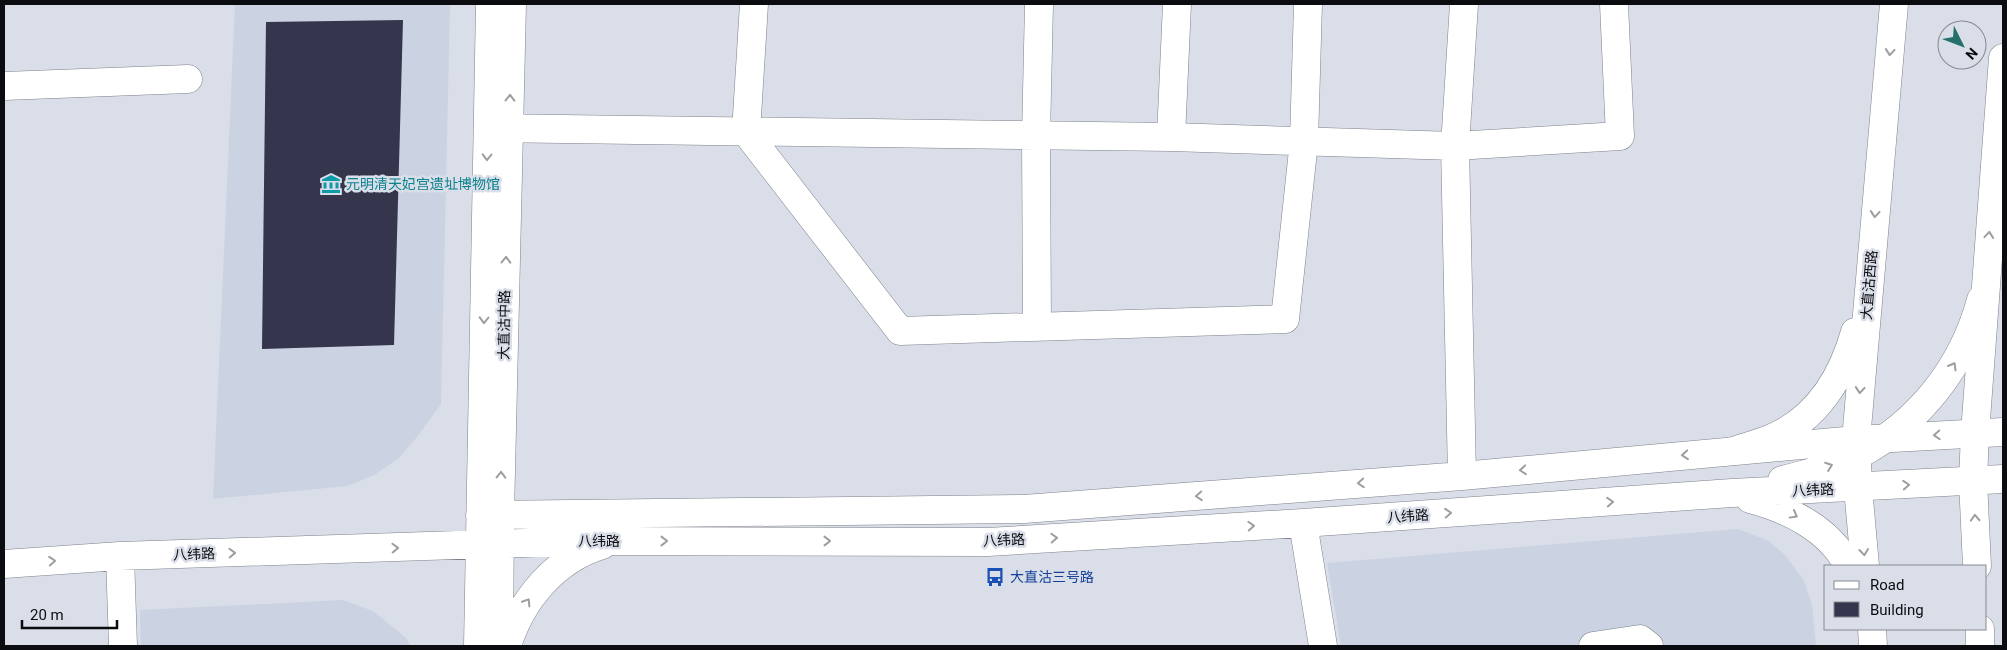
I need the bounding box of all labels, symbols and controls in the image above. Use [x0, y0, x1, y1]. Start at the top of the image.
north arrow [1937, 20, 1987, 70]
text: N [1962, 45, 1981, 63]
one-way arrow [1885, 49, 1896, 57]
one-way arrow [505, 93, 515, 101]
one-way arrow [482, 154, 492, 162]
museum icon: 元明清天妃宫遗址博物馆 [320, 173, 342, 195]
place label: 元明清天妃宫遗址博物馆 [346, 176, 500, 192]
one-way arrow [1870, 210, 1881, 218]
one-way arrow [1984, 230, 1995, 238]
street label: 大直沽西路 [1858, 249, 1880, 321]
one-way arrow [501, 256, 511, 264]
street label: 大直沽中路 [495, 290, 513, 360]
one-way arrow [479, 316, 489, 324]
one-way arrow [1946, 363, 1956, 372]
one-way arrow [1855, 387, 1866, 395]
one-way arrow [1933, 430, 1941, 441]
one-way arrow [1680, 449, 1688, 460]
one-way arrow [1825, 462, 1833, 472]
one-way arrow [1519, 464, 1527, 475]
one-way arrow [496, 471, 506, 478]
one-way arrow [1357, 478, 1365, 489]
one-way arrow [1903, 479, 1911, 490]
street label: 八纬路 [1792, 481, 1834, 499]
one-way arrow [1195, 490, 1203, 501]
one-way arrow [1607, 496, 1615, 507]
street label: 八纬路 [1386, 507, 1430, 525]
one-way arrow [1445, 508, 1453, 519]
one-way arrow [1789, 509, 1798, 519]
one-way arrow [1969, 513, 1980, 521]
one-way arrow [1248, 521, 1256, 532]
street label: 八纬路 [983, 531, 1025, 549]
one-way arrow [1050, 532, 1058, 543]
street label: 八纬路 [578, 533, 620, 549]
one-way arrow [660, 536, 668, 546]
one-way arrow [823, 536, 831, 546]
one-way arrow [391, 543, 399, 553]
street label: 八纬路 [173, 545, 215, 563]
one-way arrow [228, 548, 236, 558]
one-way arrow [1858, 549, 1869, 557]
one-way arrow [49, 555, 57, 566]
legend [1824, 565, 1987, 630]
bus stop icon: 大直沽三号路 [984, 566, 1006, 588]
place label: 大直沽三号路 [1010, 569, 1094, 585]
text: Road [1870, 576, 1904, 594]
scale bar [22, 598, 118, 630]
one-way arrow [521, 599, 531, 608]
text: Building [1870, 601, 1924, 619]
text: 20 m [30, 606, 64, 624]

